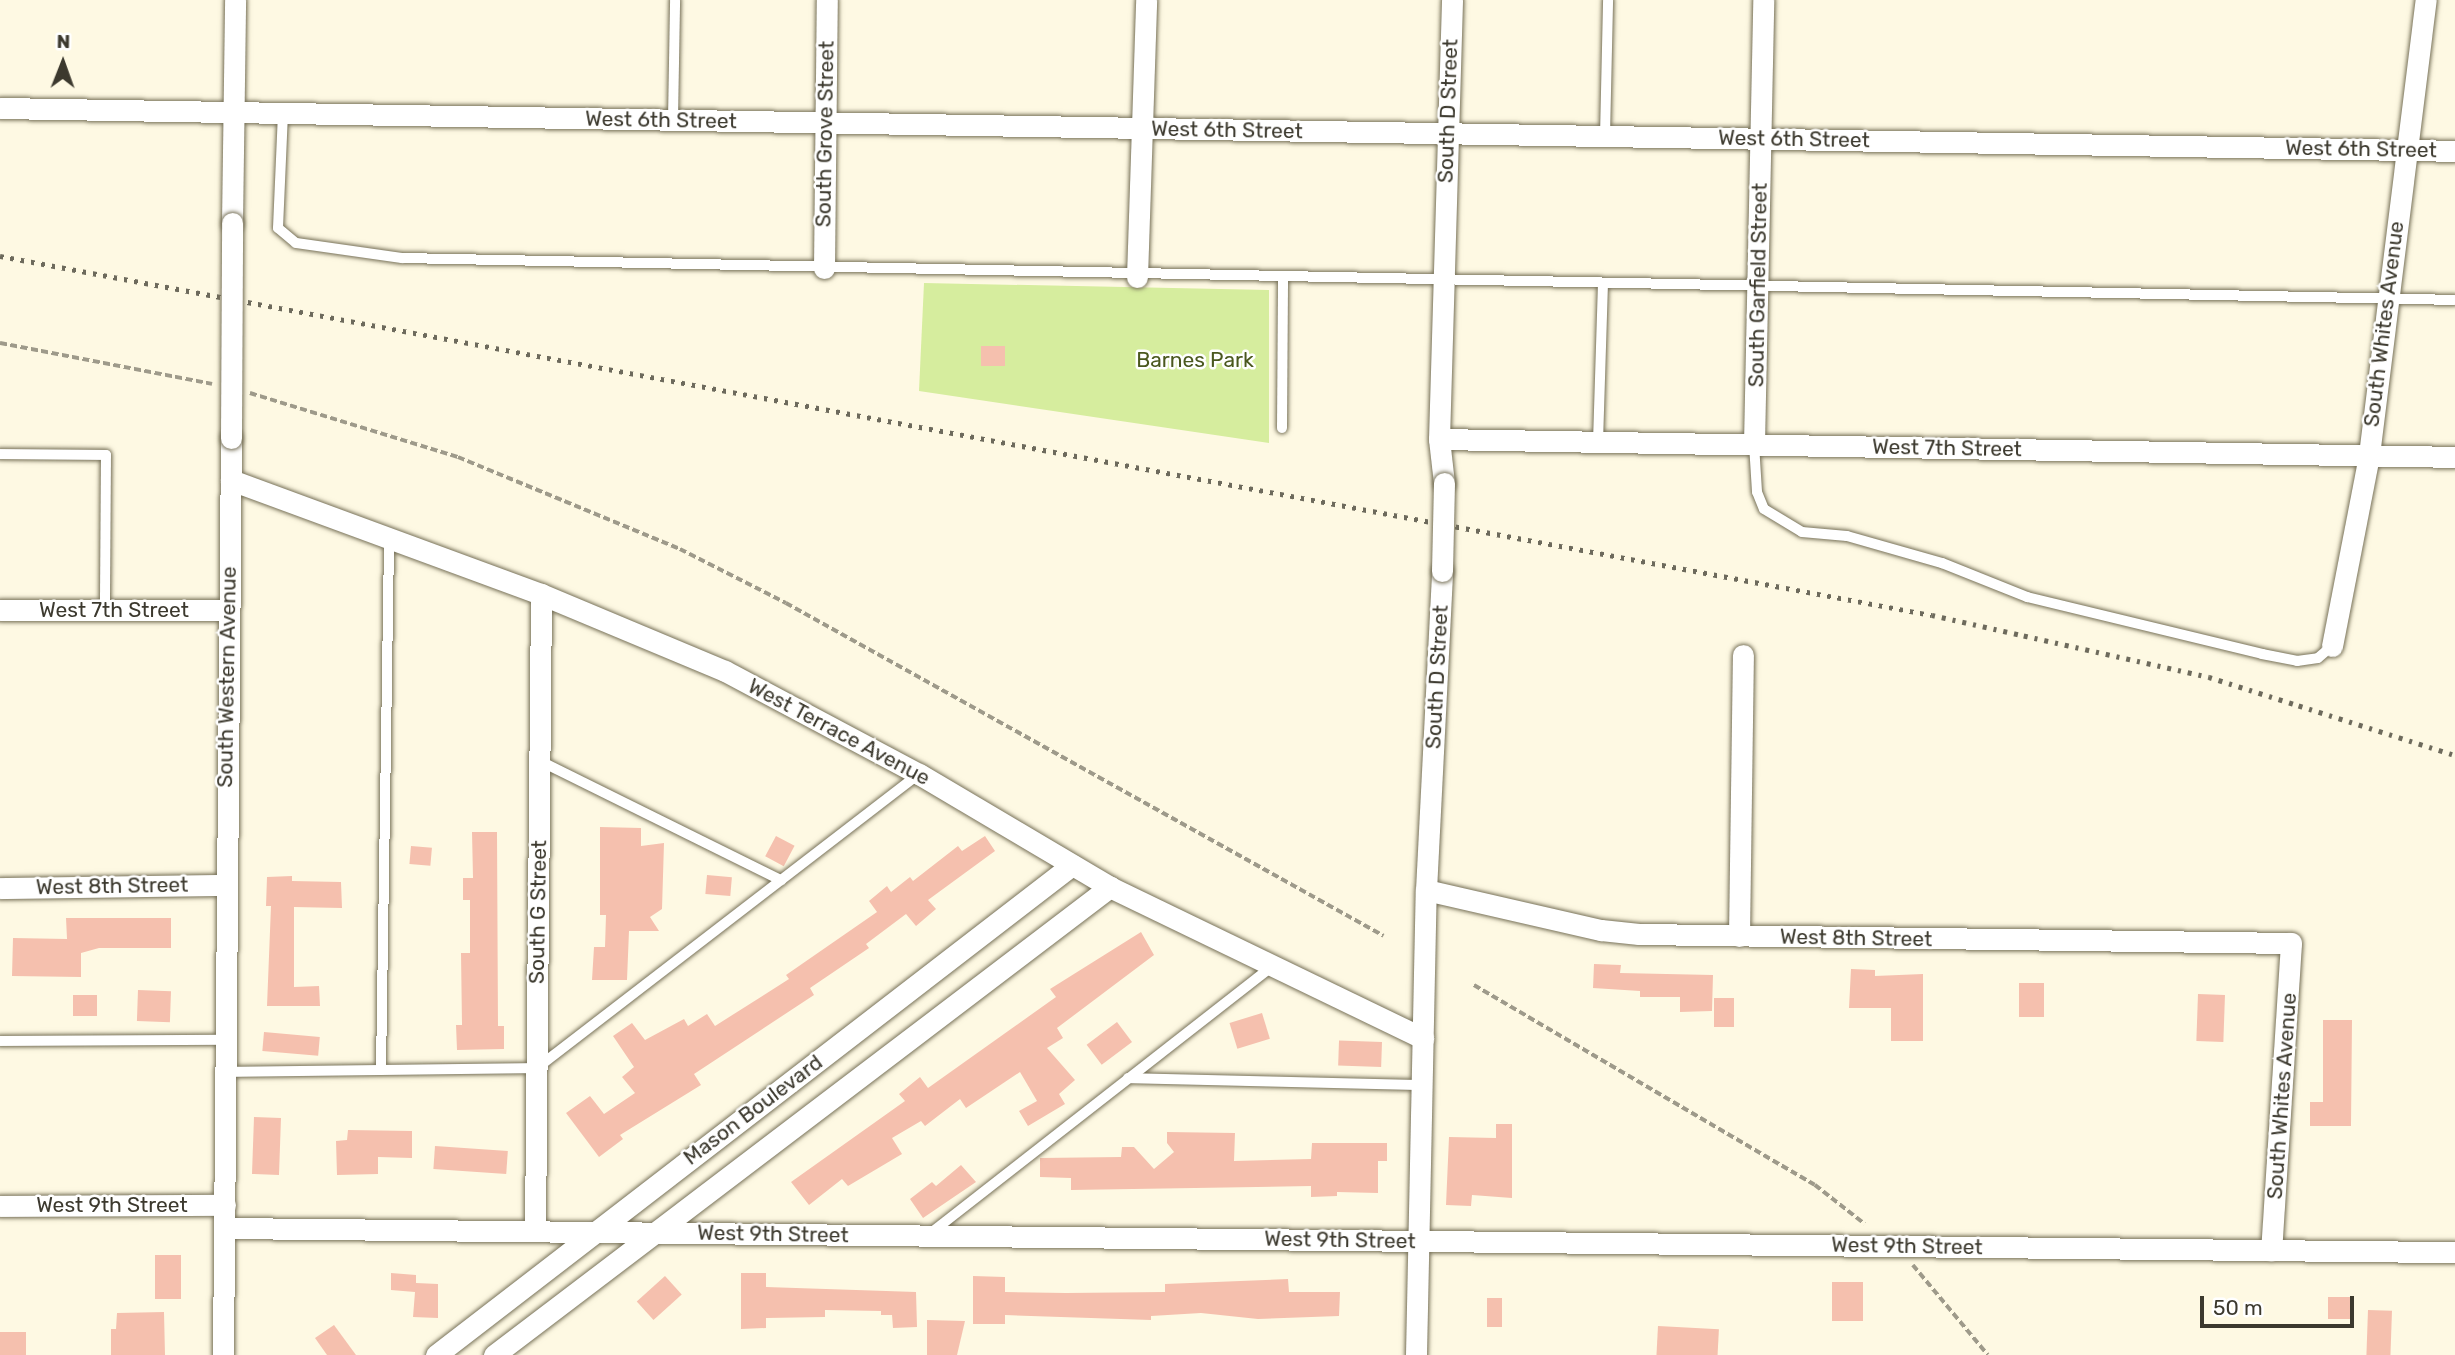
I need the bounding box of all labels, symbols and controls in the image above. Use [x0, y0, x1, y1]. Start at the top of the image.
north arrow [28, 28, 98, 98]
text: N [56, 30, 70, 53]
street label: South D Street [1433, 38, 1463, 184]
street label: South Grove Street [811, 41, 839, 227]
street label: West 6th Street [585, 106, 737, 134]
street label: West 6th Street [1151, 116, 1303, 144]
street label: West 6th Street [1718, 125, 1870, 153]
street label: West 6th Street [2285, 135, 2437, 163]
street label: South Garfield Street [1744, 183, 1772, 387]
street label: South Whites Avenue [2359, 219, 2409, 429]
park label: Barnes Park [1136, 347, 1254, 373]
street label: West 7th Street [1872, 434, 2022, 462]
street label: South Western Avenue [212, 566, 242, 788]
street label: West 7th Street [39, 597, 189, 623]
street label: South D Street [1421, 604, 1453, 750]
street label: West Terrace Avenue [743, 673, 935, 791]
street label: South G Street [524, 840, 552, 984]
street label: West 8th Street [36, 872, 188, 900]
street label: West 8th Street [1780, 924, 1932, 952]
street label: South Whites Avenue [2262, 991, 2302, 1201]
street label: Mason Boulevard [679, 1050, 827, 1170]
street label: West 9th Street [36, 1192, 188, 1218]
street label: West 9th Street [697, 1220, 849, 1248]
street label: West 9th Street [1264, 1226, 1416, 1254]
street label: West 9th Street [1831, 1232, 1983, 1260]
scale bar [2203, 1282, 2357, 1326]
text: 50 m [2213, 1295, 2263, 1320]

